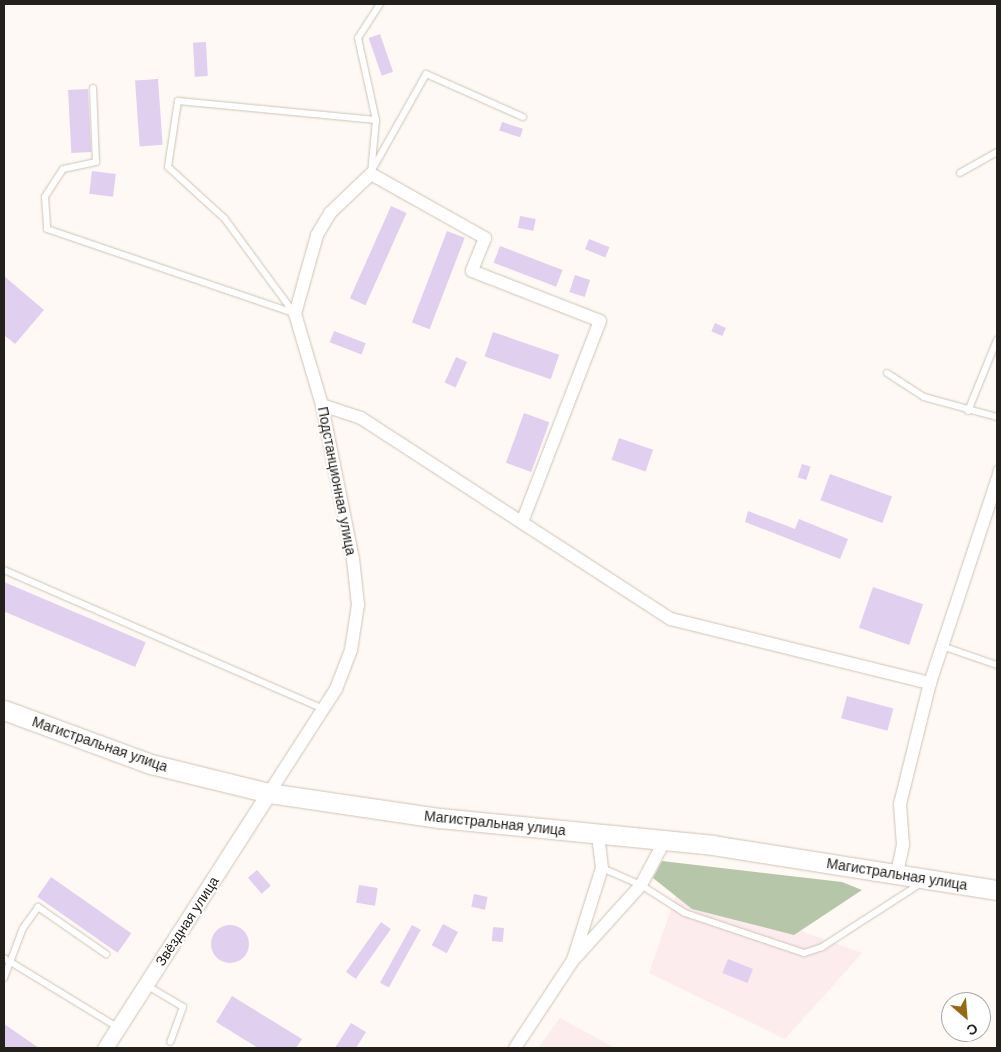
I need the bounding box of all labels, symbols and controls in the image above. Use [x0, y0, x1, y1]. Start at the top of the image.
street label: Подстанционная улица [314, 405, 360, 557]
street label: Магистральная улица [30, 713, 170, 775]
street label: Магистральная улица [423, 807, 567, 839]
street label: Магистральная улица [825, 855, 969, 893]
street label: Звёздная улица [152, 873, 222, 969]
north arrow [941, 992, 991, 1042]
text: С [964, 1019, 981, 1040]

